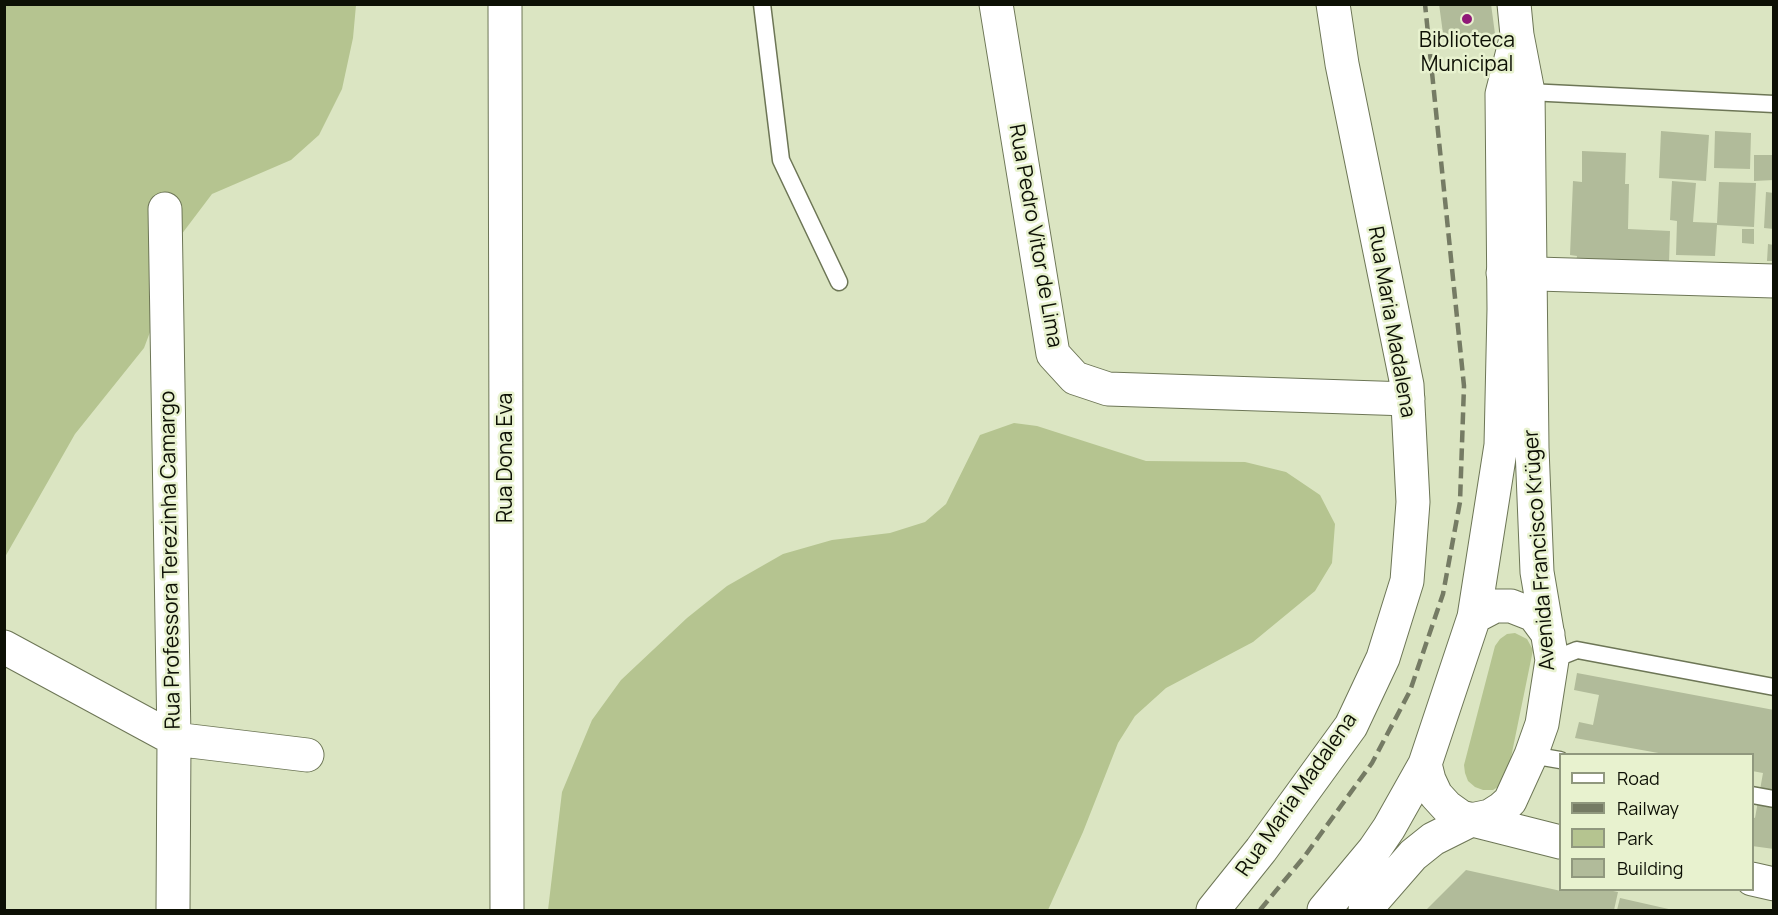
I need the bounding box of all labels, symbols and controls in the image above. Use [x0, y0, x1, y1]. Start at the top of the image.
marker: Biblioteca Municipal [1460, 12, 1474, 26]
place label: Biblioteca Municipal [1419, 28, 1515, 78]
street label: Rua Pedro Vitor de Lima [1003, 122, 1067, 350]
street label: Rua Maria Madalena [1362, 224, 1420, 420]
street label: Rua Professora Terezinha Camargo [155, 391, 187, 729]
street label: Rua Dona Eva [493, 393, 519, 523]
street label: Avenida Francisco Krüger [1519, 428, 1561, 672]
street label: Rua Maria Madalena [1231, 708, 1363, 882]
legend [1559, 753, 1754, 891]
text: Road [1617, 766, 1660, 790]
text: Railway [1617, 796, 1679, 820]
text: Park [1617, 826, 1653, 850]
text: Building [1617, 856, 1683, 880]

